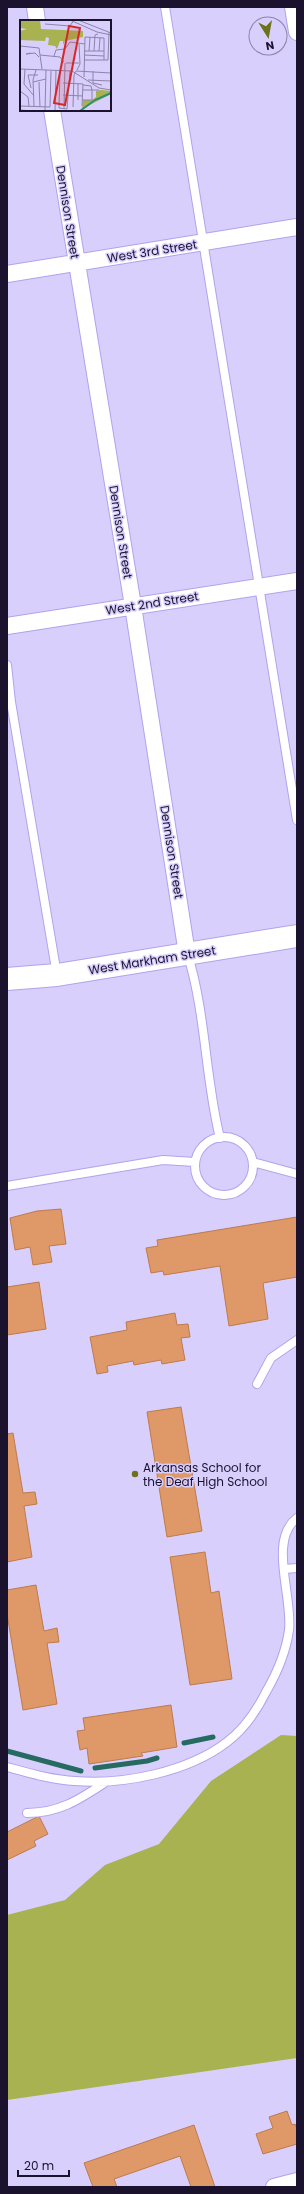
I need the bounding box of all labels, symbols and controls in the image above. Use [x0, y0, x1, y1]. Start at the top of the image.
north arrow [248, 16, 288, 56]
inset map [20, 20, 111, 111]
text: N [264, 37, 275, 54]
street label: Dennison Street [52, 164, 84, 260]
street label: West 3rd Street [106, 235, 198, 267]
street label: Dennison Street [105, 484, 137, 580]
street label: West 2nd Street [104, 587, 200, 619]
street label: Dennison Street [156, 804, 188, 900]
street label: West Markham Street [87, 942, 217, 978]
place label: Arkansas School for the Deaf High School [143, 1459, 268, 1490]
marker: Arkansas School for the Deaf High School [130, 1469, 140, 1479]
scale bar [18, 2152, 69, 2178]
text: 20 m [24, 2157, 54, 2174]

